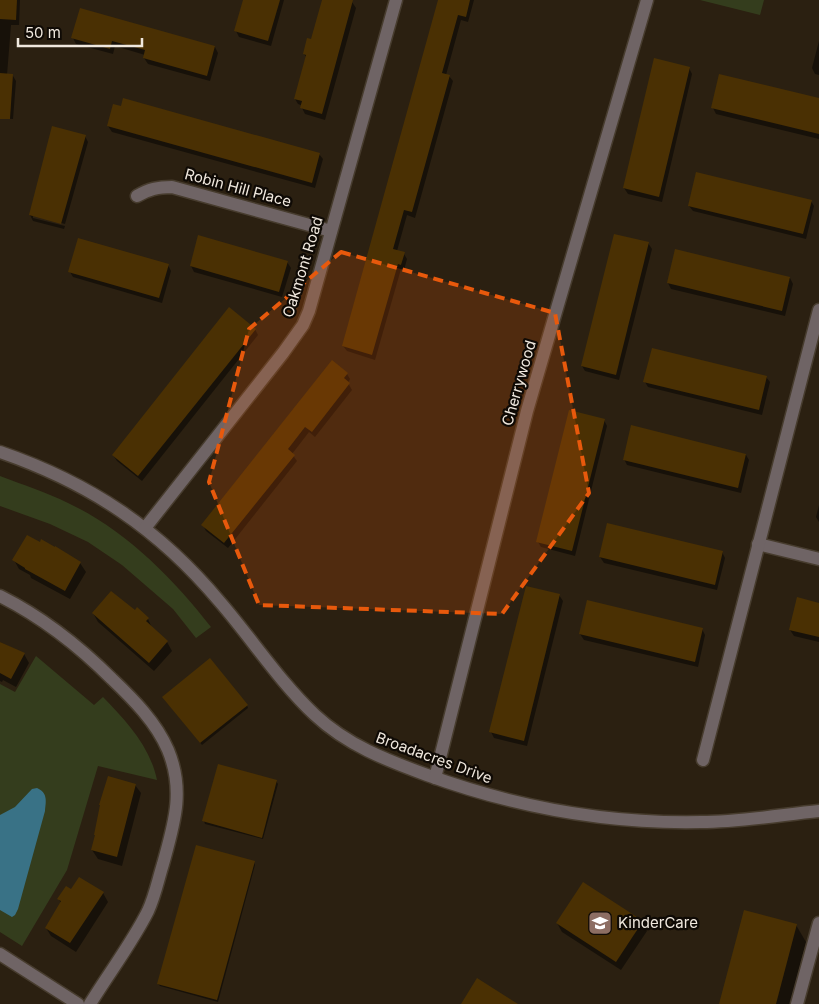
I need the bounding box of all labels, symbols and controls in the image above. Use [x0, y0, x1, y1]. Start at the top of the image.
scale bar [18, 15, 141, 47]
text: 50 m [25, 23, 61, 42]
street label: Robin Hill Place [183, 164, 293, 211]
street label: Oakmont Road [278, 214, 327, 320]
street label: Cherrywood [497, 338, 540, 428]
street label: Broadacres Drive [373, 728, 495, 787]
school or university icon: KinderCare [587, 910, 613, 936]
place label: KinderCare [618, 913, 698, 932]

